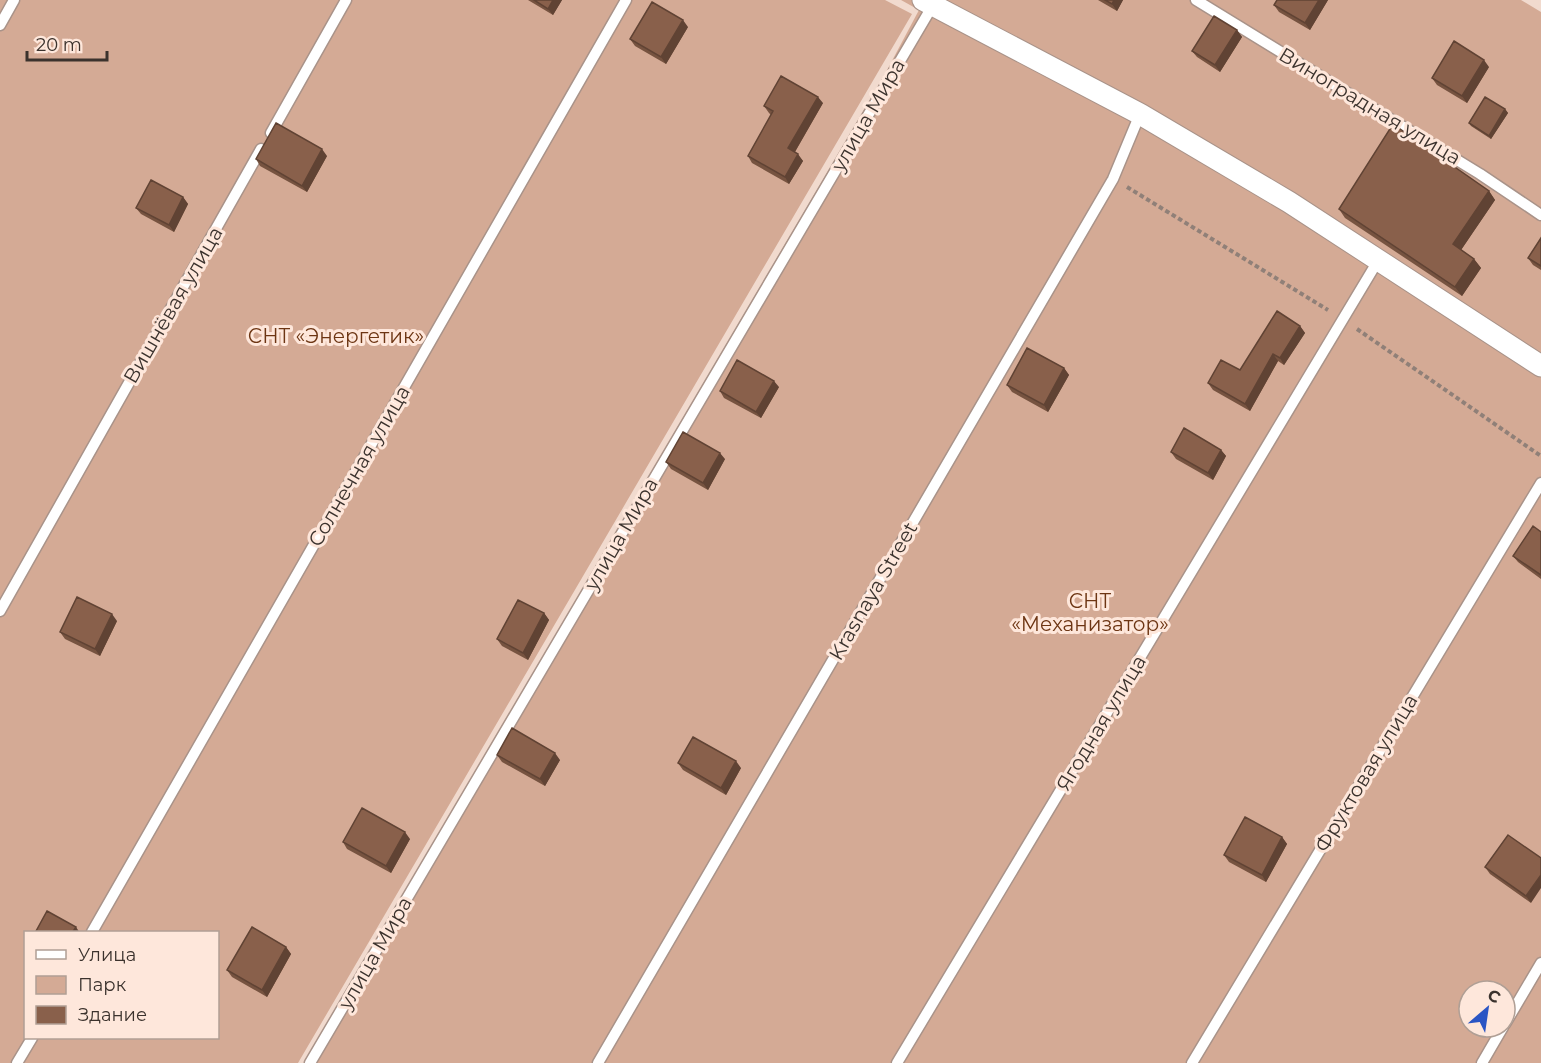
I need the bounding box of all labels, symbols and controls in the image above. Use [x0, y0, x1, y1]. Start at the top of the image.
scale bar [27, 24, 106, 62]
text: 20 m [36, 34, 82, 56]
street label: Виноградная улица [1275, 42, 1465, 170]
street label: улица Мира [826, 54, 910, 176]
street label: Вишнёвая улица [118, 222, 228, 388]
park label: СНТ «Энергетик» [248, 324, 424, 348]
street label: Солнечная улица [303, 381, 415, 551]
street label: улица Мира [579, 473, 663, 595]
street label: Krasnaya Street [824, 518, 922, 664]
park label: СНТ «Механизатор» [1011, 589, 1169, 636]
street label: Ягодная улица [1051, 651, 1151, 795]
street label: Фруктовая улица [1309, 690, 1423, 856]
street label: улица Мира [333, 892, 417, 1014]
legend [24, 931, 219, 1039]
text: Улица [78, 944, 136, 966]
text: Парк [78, 974, 127, 996]
north arrow [1457, 979, 1517, 1039]
text: С [1484, 985, 1504, 1008]
text: Здание [78, 1004, 147, 1026]

